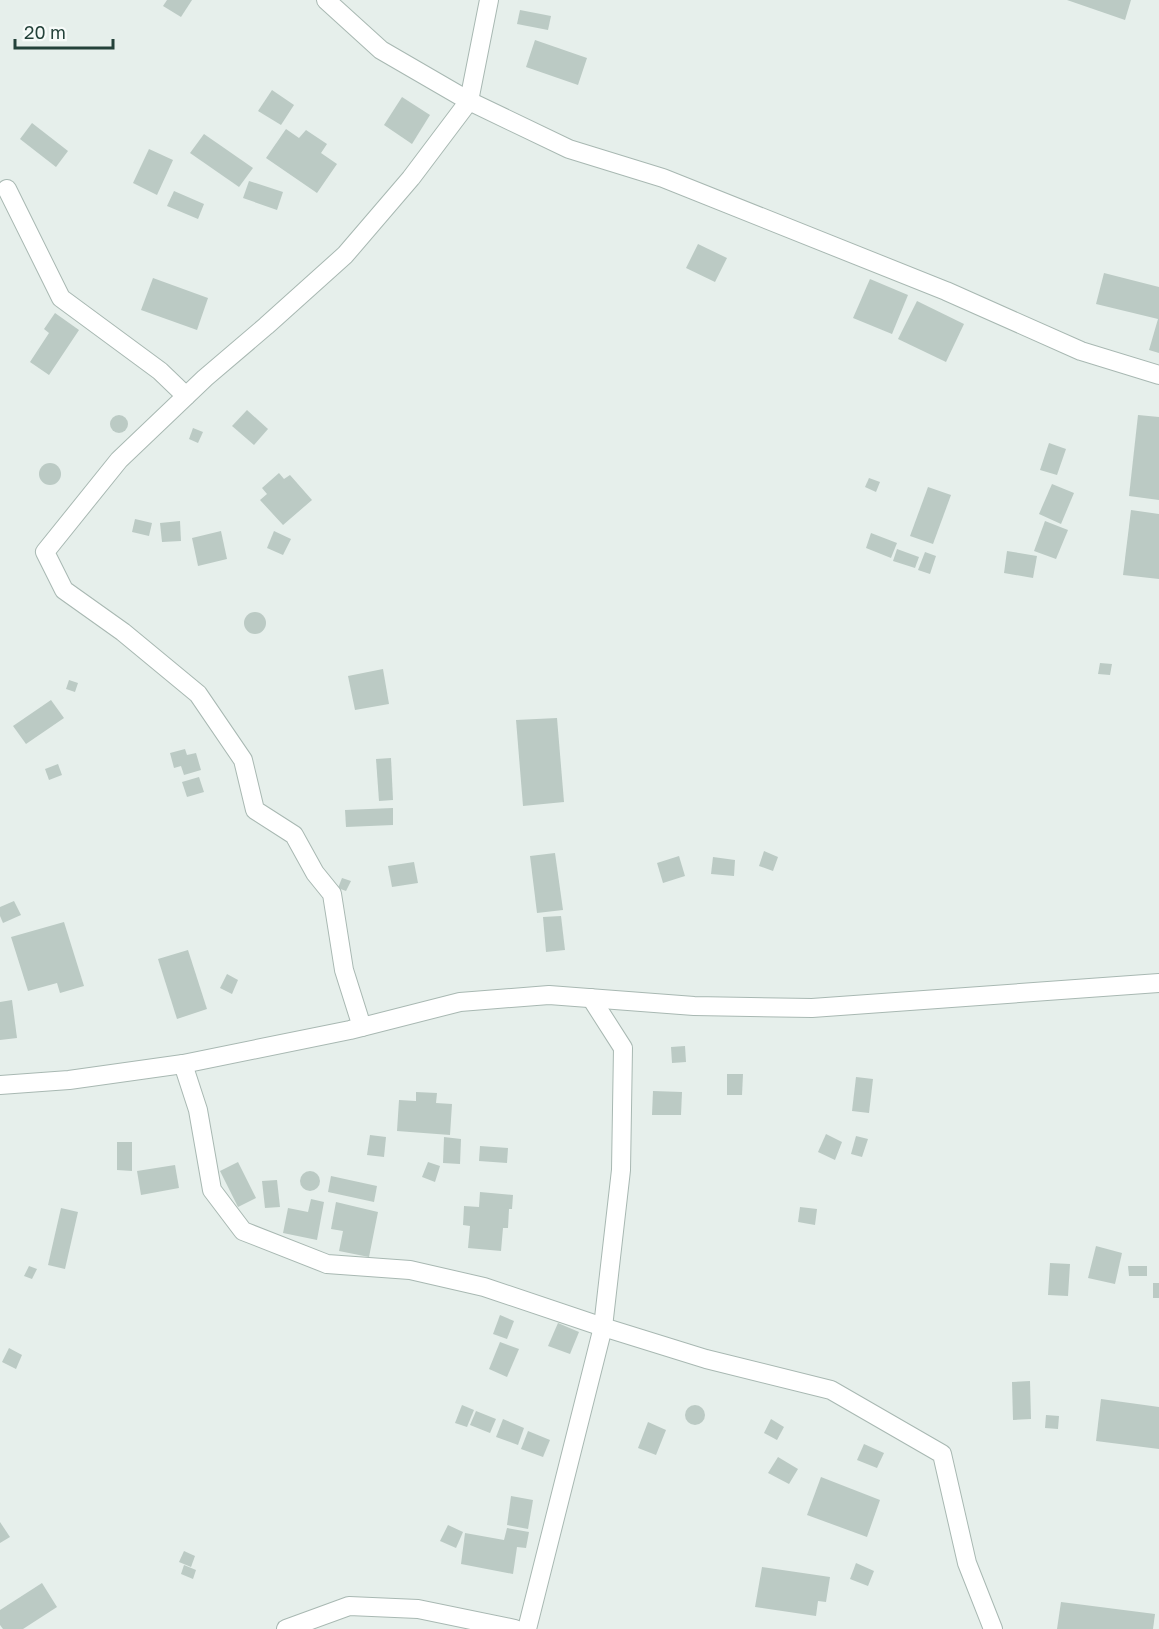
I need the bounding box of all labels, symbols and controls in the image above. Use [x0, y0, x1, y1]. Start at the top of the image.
scale bar [15, 12, 112, 50]
text: 20 m [24, 21, 66, 43]

